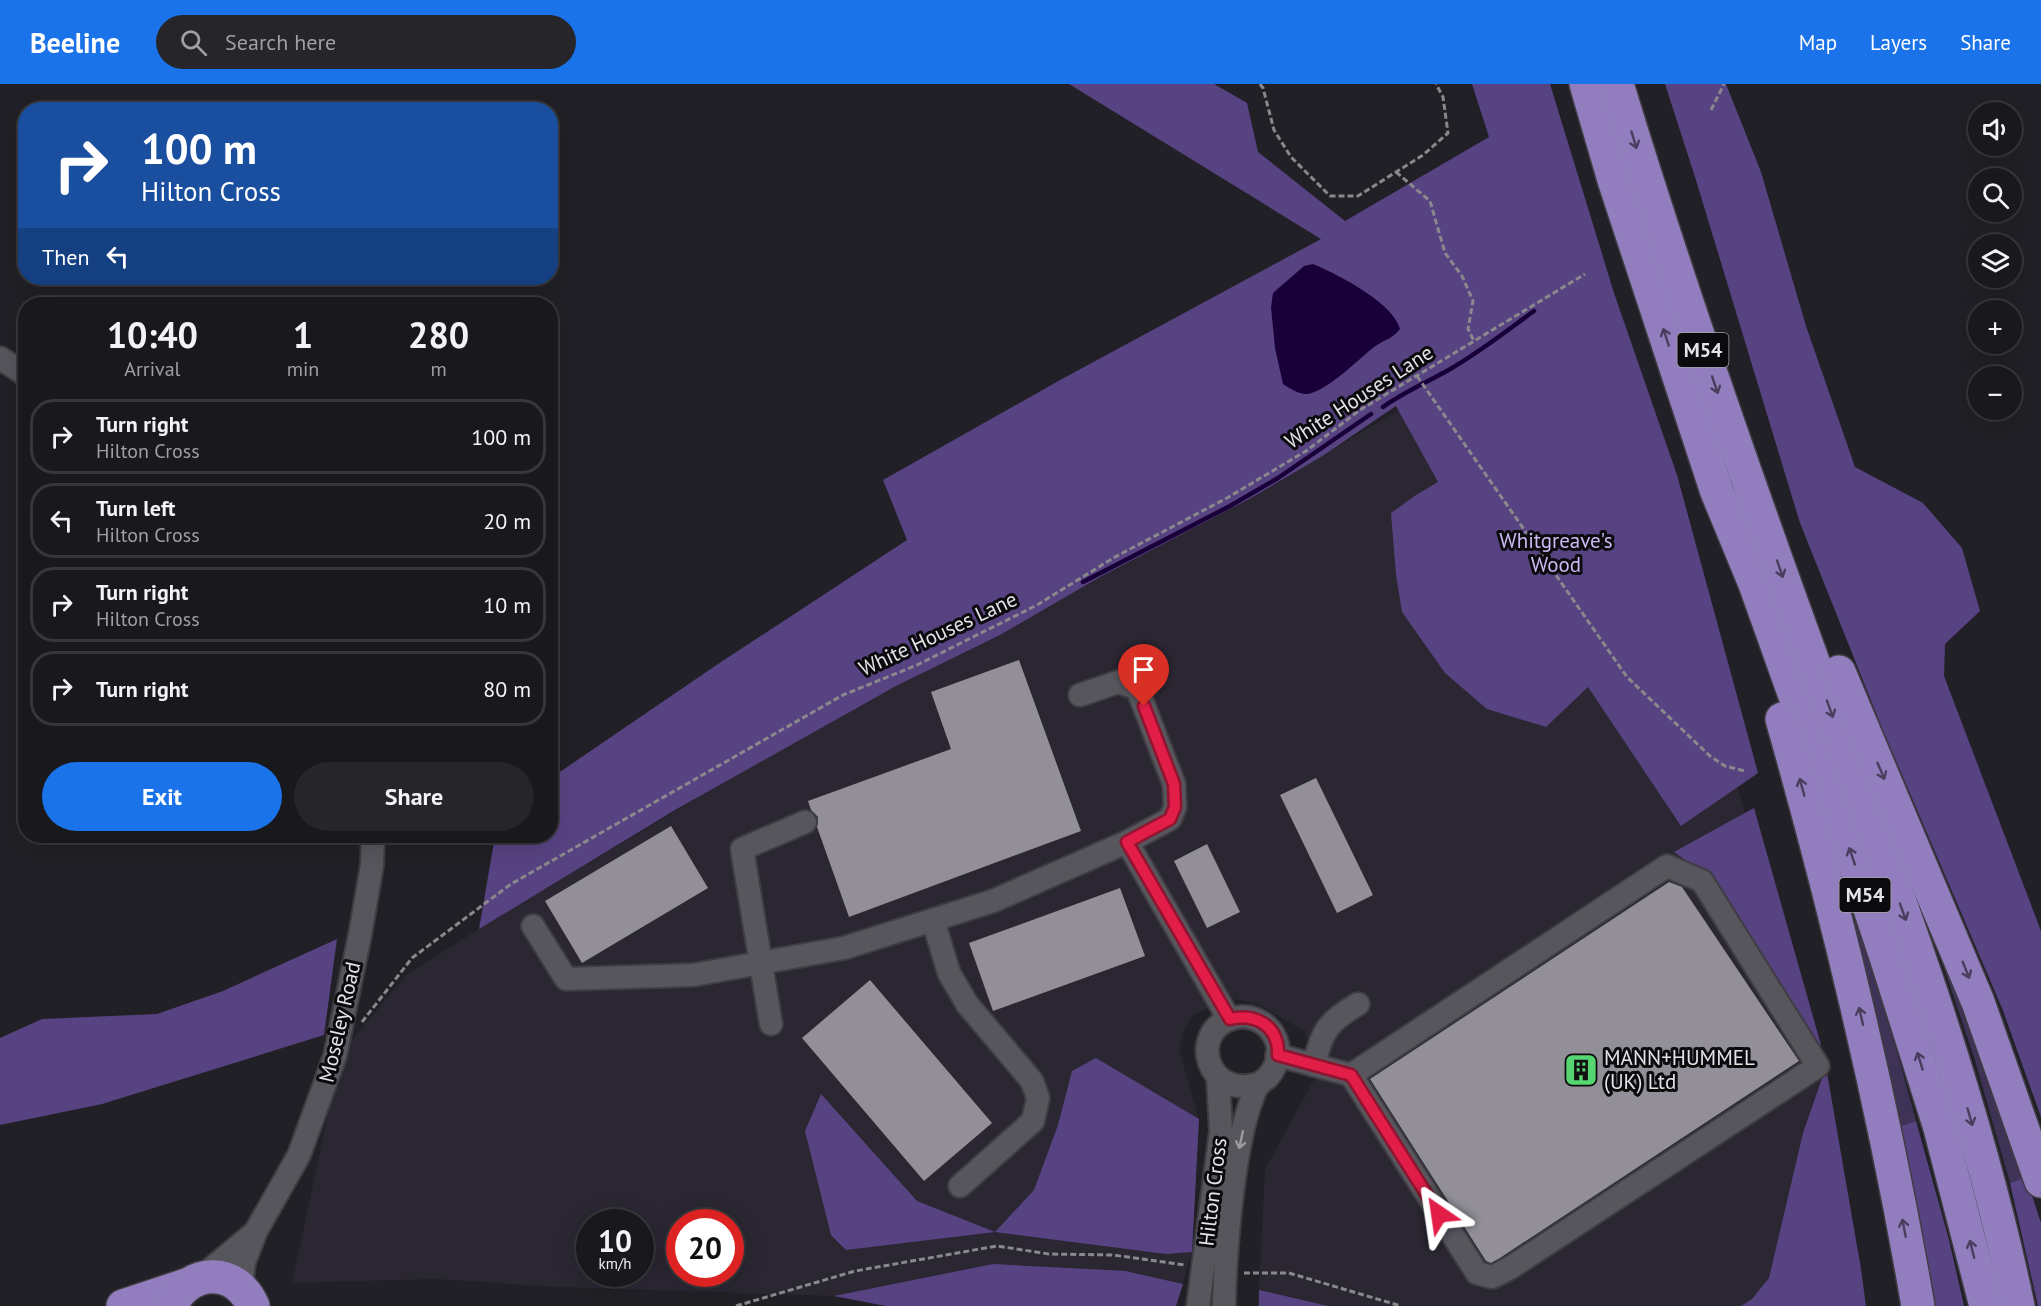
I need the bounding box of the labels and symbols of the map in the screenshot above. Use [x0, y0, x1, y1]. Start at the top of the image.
one-way arrow [1629, 130, 1640, 149]
one-way arrow [1660, 328, 1671, 347]
road number: M54 [1678, 333, 1728, 367]
street label: White Houses Lane [1280, 339, 1438, 455]
one-way arrow [1711, 375, 1722, 394]
park label: Whitgreave's Wood [1499, 527, 1613, 578]
one-way arrow [1775, 559, 1786, 578]
street label: White Houses Lane [854, 585, 1021, 682]
pin [1118, 644, 1169, 706]
one-way arrow [1825, 699, 1836, 717]
one-way arrow [1876, 761, 1887, 780]
one-way arrow [1795, 778, 1807, 797]
one-way arrow [1846, 847, 1857, 866]
road number: M54 [1840, 878, 1890, 912]
one-way arrow [1899, 902, 1910, 921]
street label: Moseley Road [313, 959, 366, 1085]
one-way arrow [1961, 960, 1972, 979]
one-way arrow [1854, 1007, 1866, 1026]
place label: MANN+HUMMEL (UK) Ltd [1604, 1044, 1755, 1095]
building icon: MANN+HUMMEL (UK) Ltd [1563, 1052, 1599, 1088]
one-way arrow [1914, 1052, 1925, 1071]
one-way arrow [1965, 1107, 1976, 1126]
one-way arrow [1235, 1130, 1246, 1149]
street label: Hilton Cross [1192, 1136, 1233, 1248]
position arrow [1407, 1182, 1471, 1246]
speed limit sign: 20 [666, 1209, 744, 1287]
one-way arrow [1898, 1218, 1909, 1238]
one-way arrow [1965, 1240, 1977, 1259]

